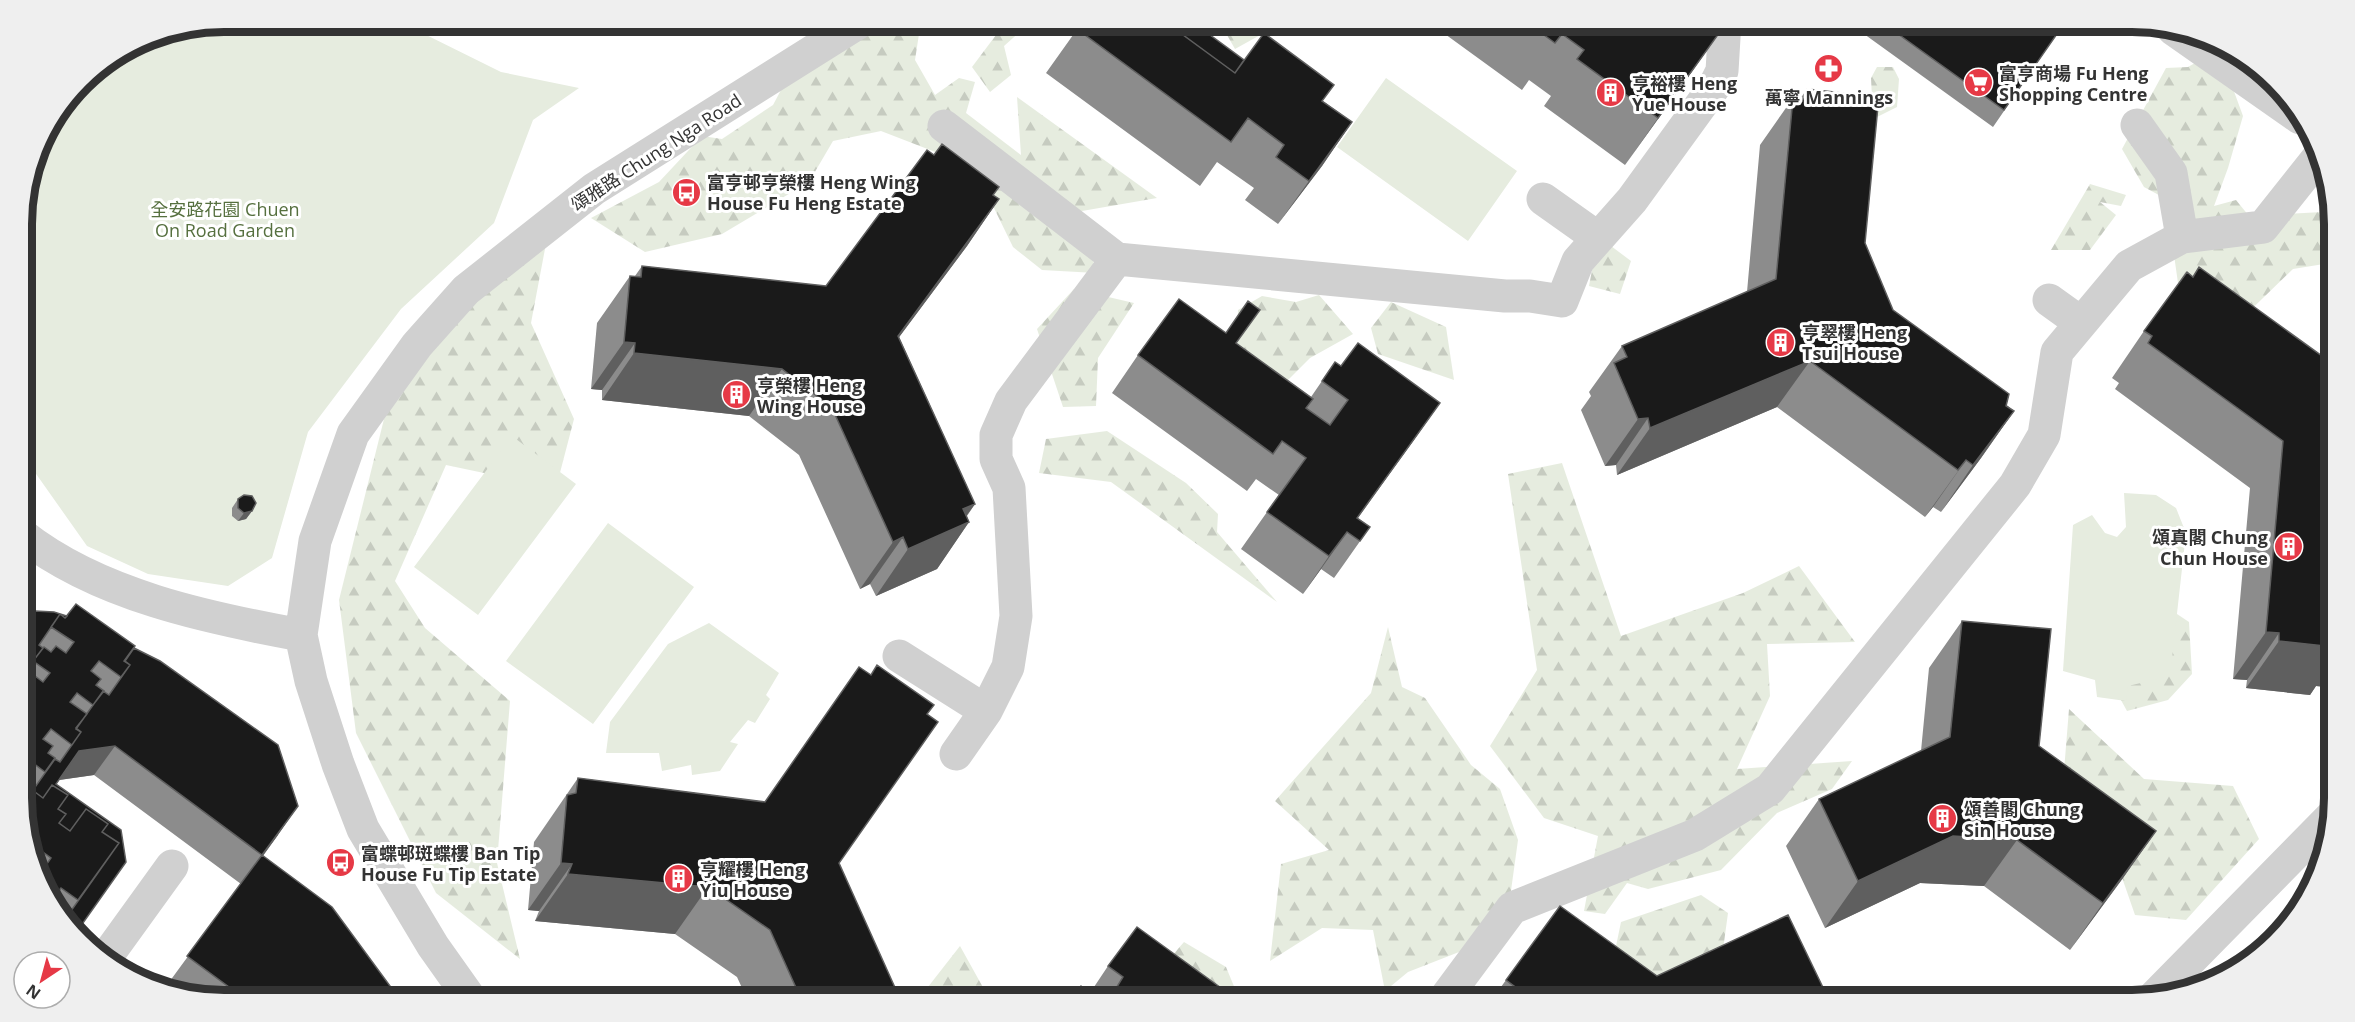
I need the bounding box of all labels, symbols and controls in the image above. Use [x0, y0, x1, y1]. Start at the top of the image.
pharmacy icon: 萬寧 Mannings [1813, 52, 1845, 84]
place label: 富亨商場 Fu Heng Shopping Centre [1999, 61, 2148, 106]
supermarket icon: 富亨商場 Fu Heng Shopping Centre [1962, 67, 1994, 99]
place label: 亨裕樓 Heng Yue House [1632, 71, 1737, 116]
building icon: 亨裕樓 Heng Yue House [1595, 77, 1627, 109]
place label: 萬寧 Mannings [1765, 85, 1893, 109]
street label: 頌雅路 Chung Nga Road [566, 88, 746, 216]
place label: 富亨邨亨榮樓 Heng Wing House Fu Heng Estate [707, 170, 916, 215]
bus stop icon: 富亨邨亨榮樓 Heng Wing House Fu Heng Estate [670, 176, 702, 208]
park label: 全安路花園 Chuen On Road Garden [150, 197, 300, 242]
place label: 亨翠樓 Heng Tsui House [1802, 320, 1907, 365]
building icon: 亨翠樓 Heng Tsui House [1765, 326, 1797, 358]
place label: 亨榮樓 Heng Wing House [757, 373, 863, 418]
building icon: 亨榮樓 Heng Wing House [720, 379, 752, 411]
place label: 頌真閣 Chung Chun House [2152, 525, 2268, 570]
building icon: 頌真閣 Chung Chun House [2273, 531, 2305, 563]
place label: 頌善閣 Chung Sin House [1964, 797, 2080, 842]
building icon: 頌善閣 Chung Sin House [1927, 803, 1959, 835]
place label: 富蝶邨斑蝶樓 Ban Tip House Fu Tip Estate [361, 841, 540, 886]
bus stop icon: 富蝶邨斑蝶樓 Ban Tip House Fu Tip Estate [324, 847, 356, 879]
place label: 亨耀樓 Heng Yiu House [700, 857, 805, 902]
building icon: 亨耀樓 Heng Yiu House [663, 863, 695, 895]
north arrow [12, 950, 72, 1010]
text: N [21, 979, 45, 1005]

